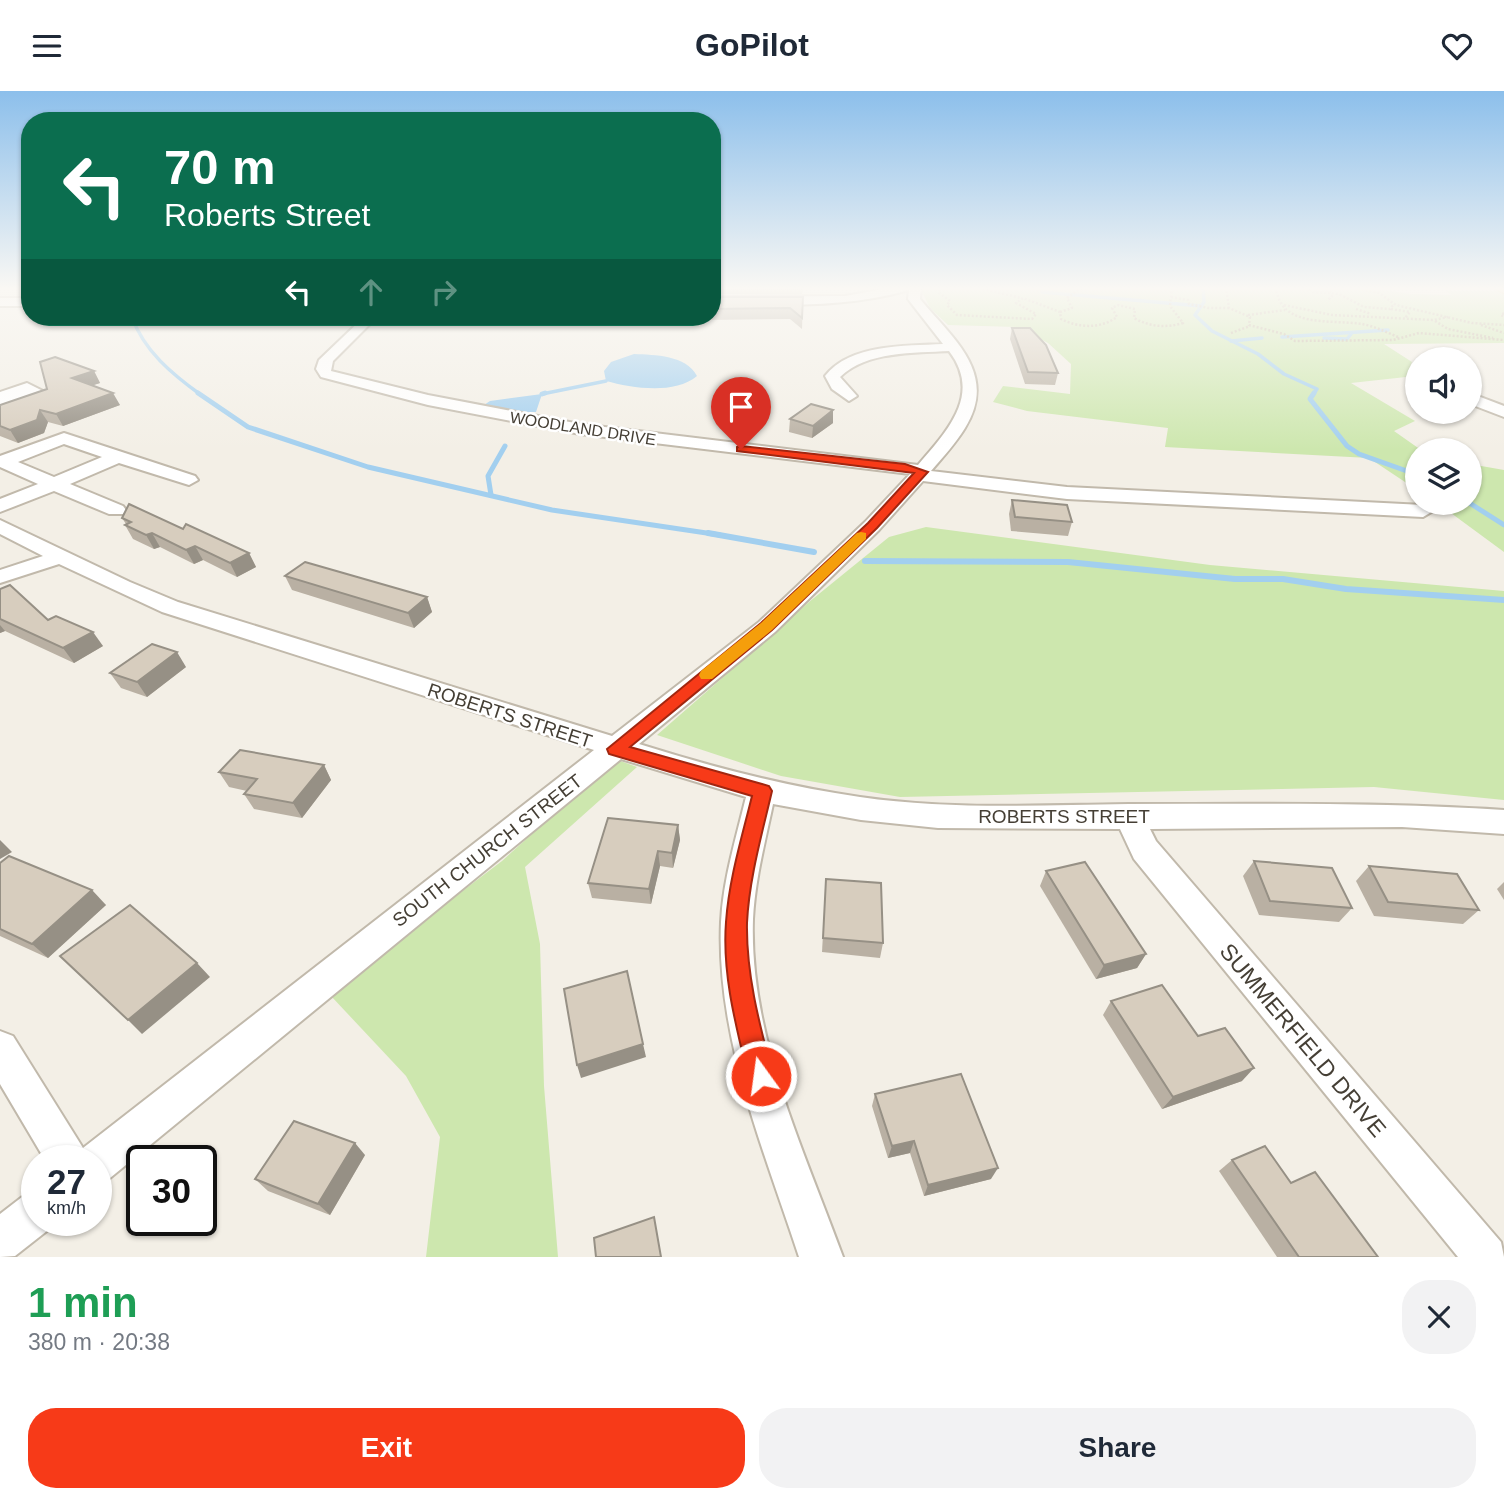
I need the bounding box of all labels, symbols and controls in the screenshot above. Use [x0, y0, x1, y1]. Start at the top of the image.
icon: menu [28, 27, 66, 65]
text: GoPilot [695, 27, 809, 63]
icon: heart [1438, 27, 1476, 65]
icon: left [49, 140, 140, 231]
text: 70 m [164, 140, 276, 194]
text: Roberts Street [164, 197, 370, 233]
icon: left [279, 273, 317, 311]
icon: ahead [352, 273, 390, 311]
icon: right [425, 273, 463, 311]
map controls [1405, 347, 1482, 515]
button: sound [1405, 347, 1482, 424]
pin [711, 377, 771, 449]
icon: arrive [722, 388, 760, 426]
street label: WOODLAND DRIVE [509, 409, 657, 448]
button: layers [1405, 438, 1482, 515]
street label: ROBERTS STREET [425, 679, 595, 752]
street label: SOUTH CHURCH STREET [389, 770, 586, 931]
street label: ROBERTS STREET [978, 806, 1150, 827]
street label: SUMMERFIELD DRIVE [1215, 938, 1391, 1142]
position arrow [724, 1039, 798, 1113]
speed limit sign: 30 [126, 1145, 217, 1236]
text: 27 [47, 1162, 86, 1201]
text: km/h [47, 1198, 86, 1218]
text: 1 min [28, 1279, 138, 1326]
button: close [1402, 1280, 1476, 1354]
text: 380 m · 20:38 [28, 1329, 170, 1355]
button: Exit [28, 1408, 745, 1488]
button: Share [759, 1408, 1476, 1488]

